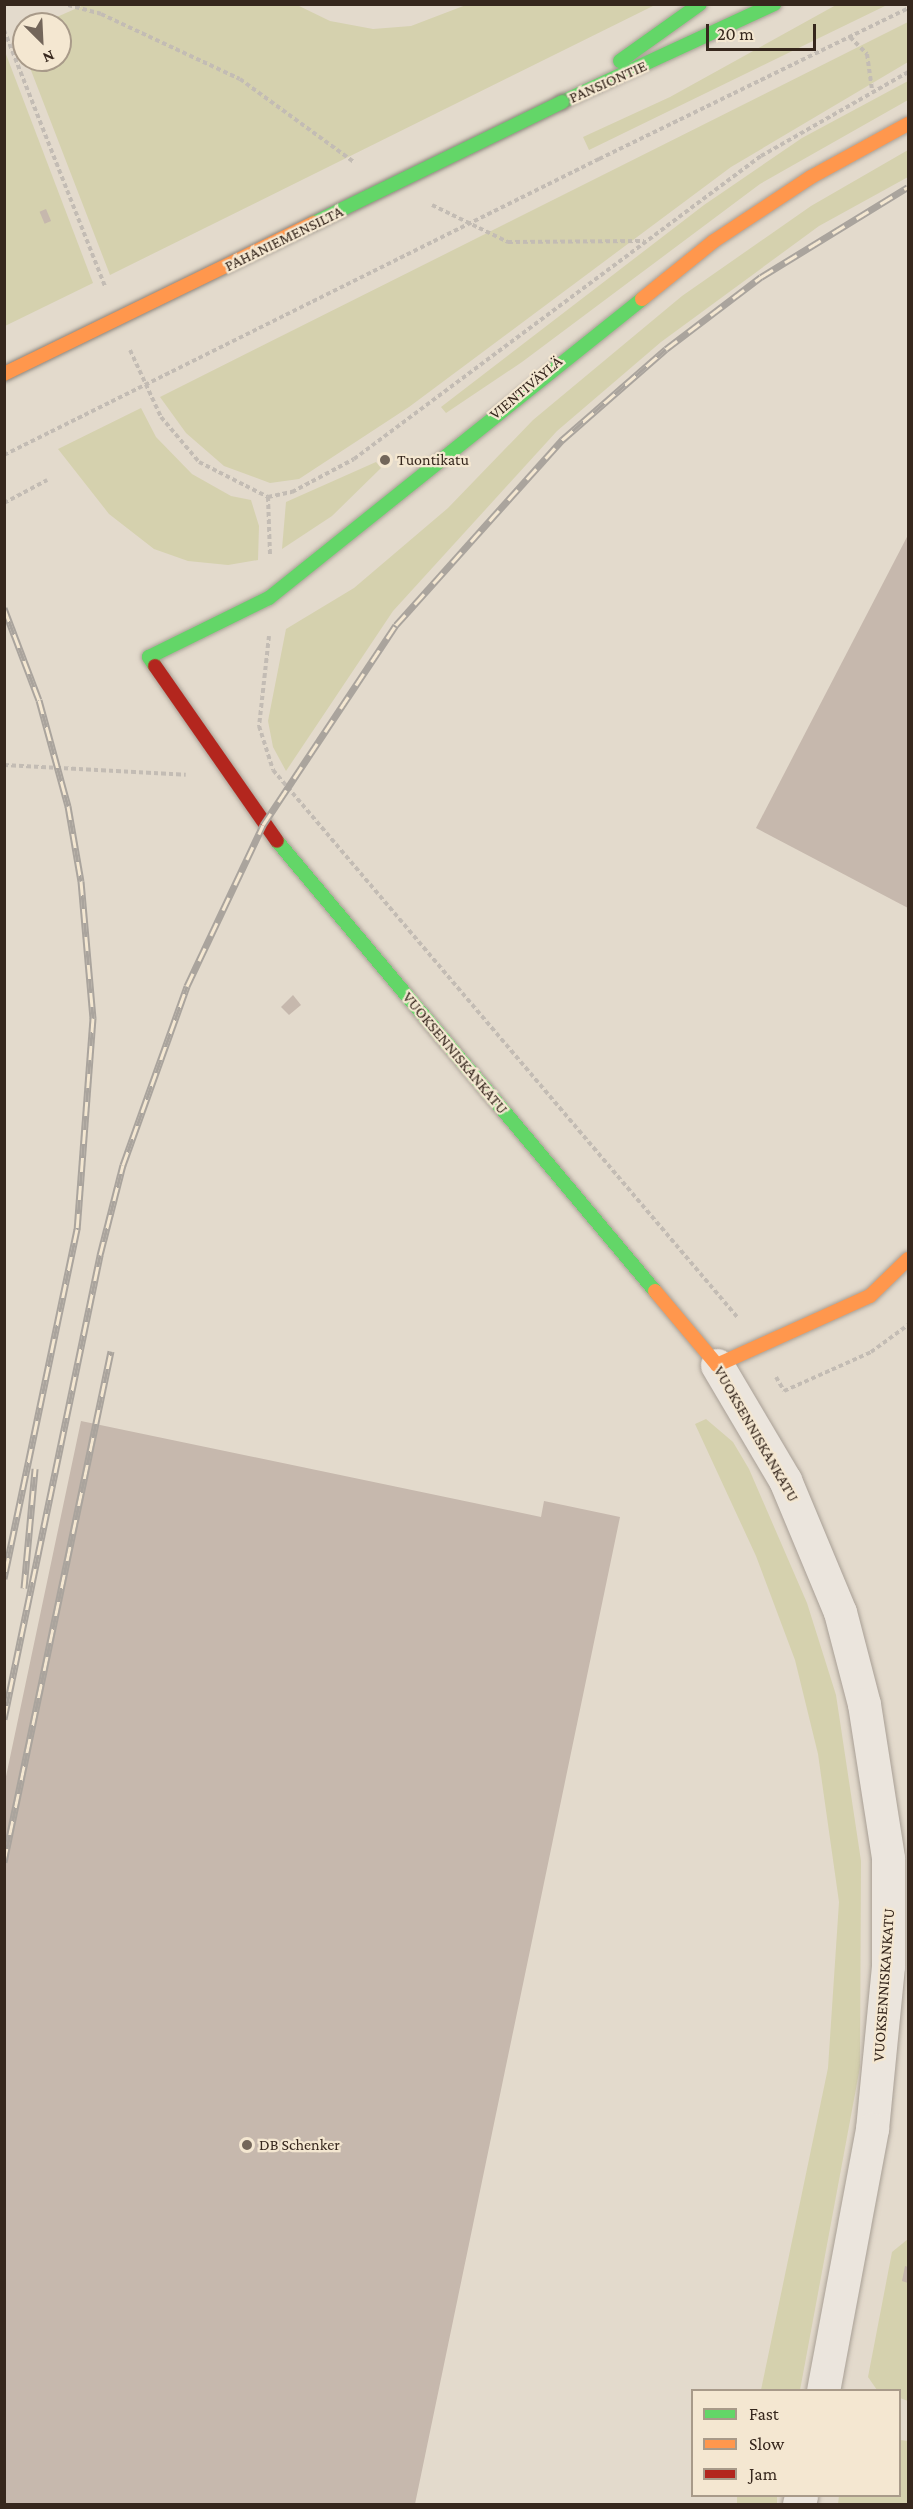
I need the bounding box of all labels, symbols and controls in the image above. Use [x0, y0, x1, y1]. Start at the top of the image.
north arrow [12, 12, 72, 72]
scale bar [709, 12, 818, 50]
text: 20 m [717, 24, 754, 44]
text: N [40, 47, 57, 67]
street label: PANSIONTIE [566, 56, 650, 108]
street label: PAHANIEMENSILTA [222, 202, 346, 276]
street label: VIENTIVÄYLÄ [486, 352, 566, 424]
place label: Tuontikatu [397, 450, 469, 470]
marker: Tuontikatu [378, 453, 392, 467]
street label: VUOKSENNISKANKATU [398, 988, 512, 1118]
street label: VUOKSENNISKANKATU [709, 1363, 803, 1505]
street label: VUOKSENNISKANKATU [869, 1908, 899, 2062]
place label: DB Schenker [259, 2135, 340, 2155]
marker: DB Schenker [240, 2138, 254, 2152]
legend [691, 2389, 901, 2497]
text: Fast [749, 2404, 779, 2424]
text: Slow [749, 2434, 784, 2454]
text: Jam [749, 2464, 777, 2484]

